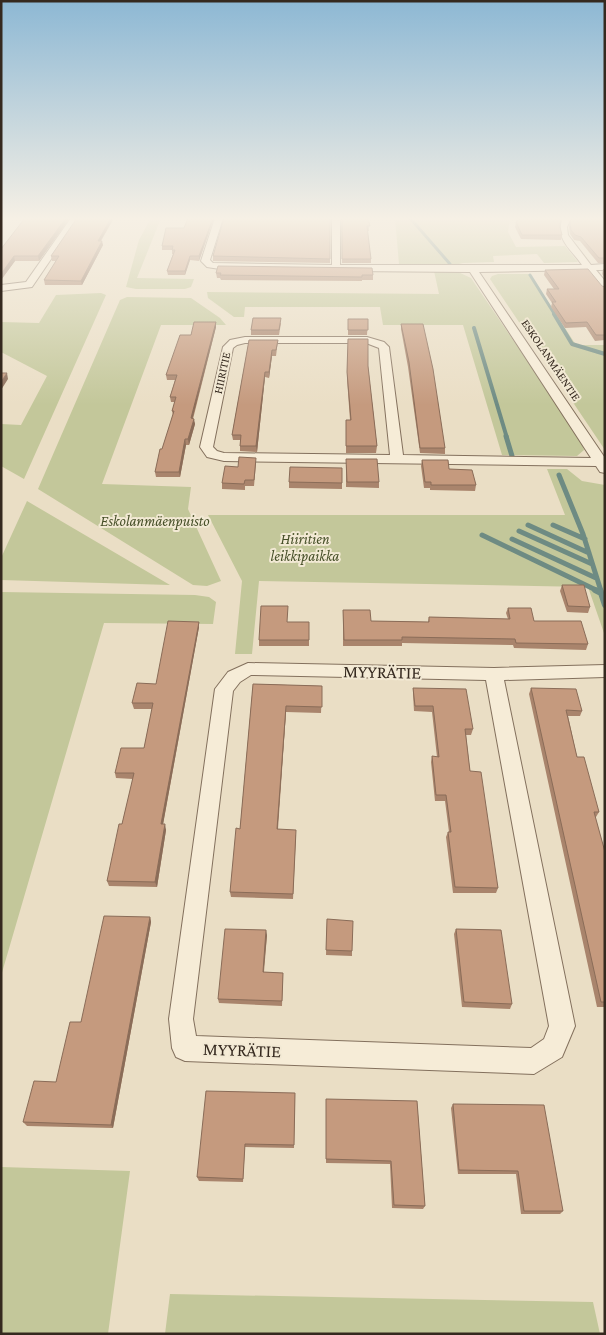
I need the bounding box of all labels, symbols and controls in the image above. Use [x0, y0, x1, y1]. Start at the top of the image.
street label: ESKOLANMÄENTIE [518, 316, 584, 404]
street label: HIIRITIE [211, 350, 233, 395]
park label: Eskolanmäenpuisto [100, 513, 210, 530]
park label: Hiiritien leikkipaikka [271, 531, 339, 565]
street label: MYYRÄTIE [343, 661, 421, 683]
street label: MYYRÄTIE [203, 1039, 282, 1061]

